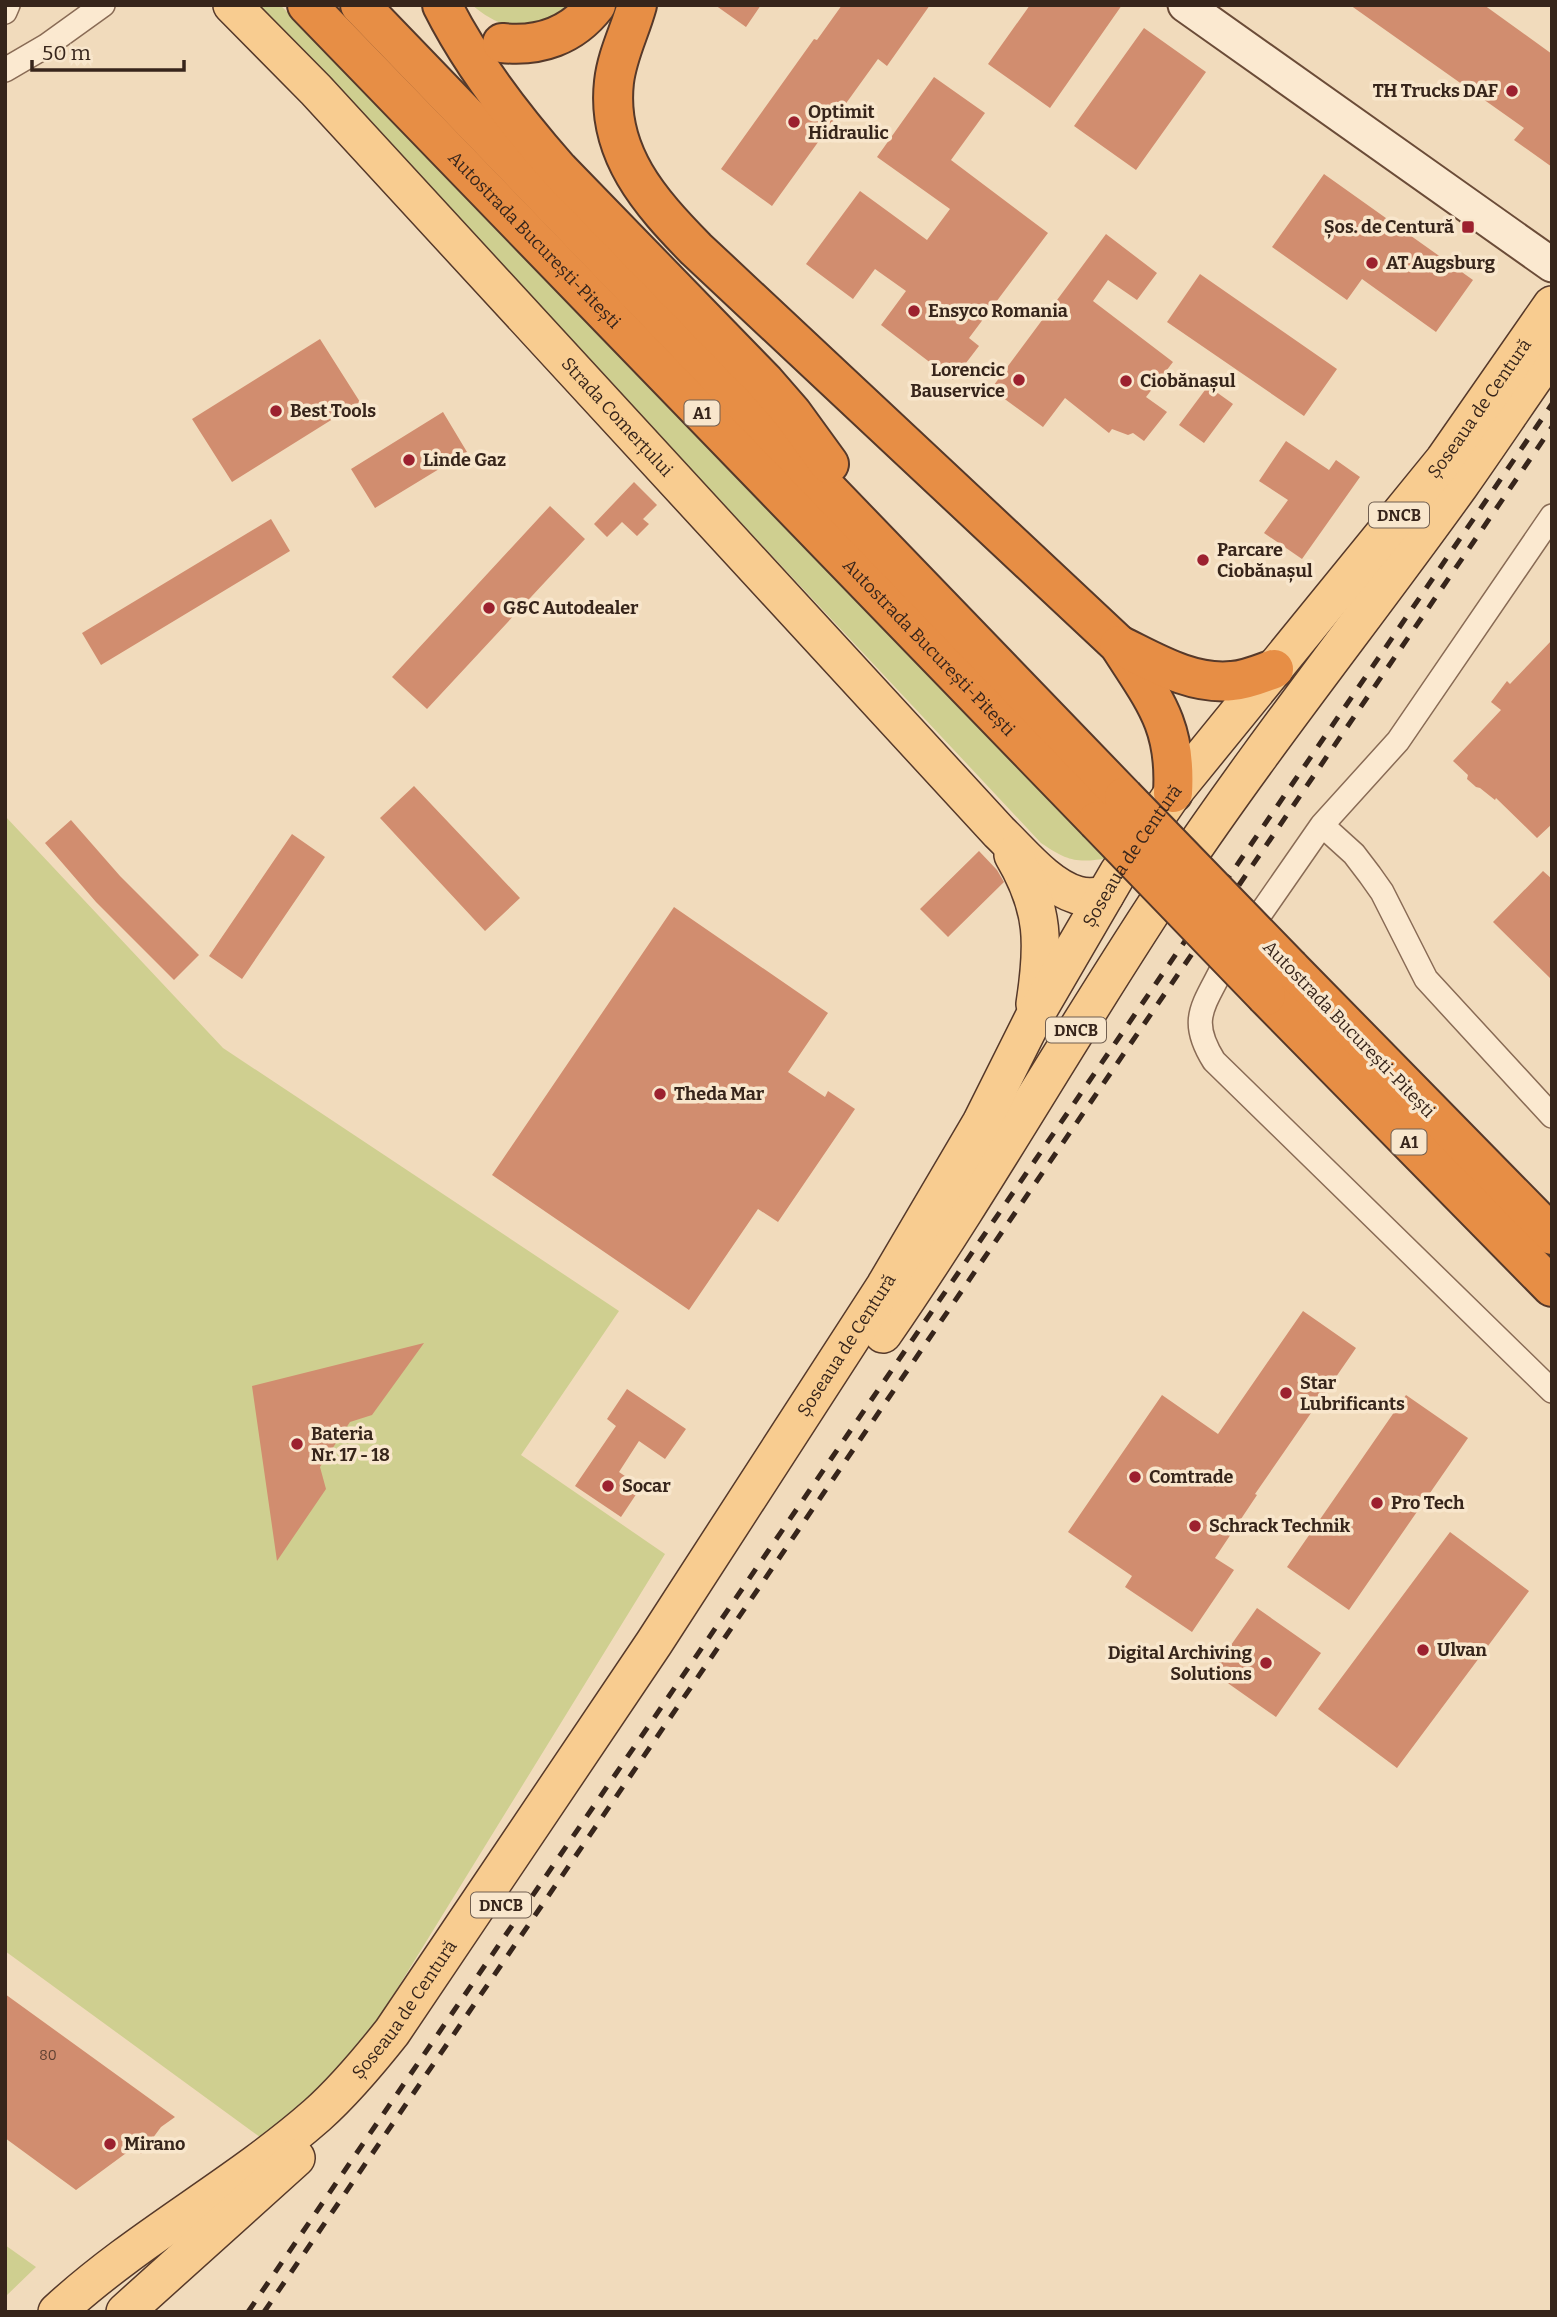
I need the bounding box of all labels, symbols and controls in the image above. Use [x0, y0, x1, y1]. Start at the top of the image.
scale bar [32, 28, 184, 72]
text: 50 m [42, 40, 91, 66]
place label: TH Trucks DAF [1373, 80, 1498, 102]
marker: TH Trucks DAF [1504, 83, 1520, 99]
place label: Optimit Hidraulic [808, 101, 889, 144]
marker: Optimit Hidraulic [786, 114, 802, 130]
street label: Autostrada București-Pitești [444, 147, 625, 333]
place label: Șos. de Centură [1324, 216, 1454, 239]
marker: Șos. de Centură [1460, 219, 1476, 235]
place label: AT Augsburg [1386, 252, 1496, 274]
marker: AT Augsburg [1364, 255, 1380, 271]
place label: Ensyco Romania [928, 300, 1068, 322]
marker: Ensyco Romania [906, 303, 922, 319]
street label: Șoseaua de Centură [1423, 334, 1536, 483]
street label: Strada Comerțului [557, 353, 677, 481]
place label: Lorencic Bauservice [910, 359, 1005, 402]
place label: Ciobănașul [1140, 370, 1236, 393]
marker: Lorencic Bauservice [1011, 372, 1027, 388]
marker: Ciobănașul [1118, 373, 1134, 389]
place label: Best Tools [290, 400, 376, 422]
road number: A1 [684, 400, 720, 426]
marker: Best Tools [268, 403, 284, 419]
place label: Linde Gaz [423, 449, 506, 471]
marker: Linde Gaz [401, 452, 417, 468]
road number: DNCB [1369, 502, 1429, 528]
place label: Parcare Ciobănașul [1217, 539, 1313, 583]
marker: Parcare Ciobănașul [1195, 552, 1211, 568]
street label: Autostrada București-Pitești [838, 554, 1020, 740]
place label: G&C Autodealer [503, 597, 639, 619]
marker: G&C Autodealer [481, 600, 497, 616]
street label: Șoseaua de Centură [1078, 780, 1186, 931]
street label: Autostrada București-Pitești [1258, 936, 1440, 1122]
road number: DNCB [1046, 1018, 1106, 1042]
place label: Theda Mar [674, 1083, 765, 1105]
marker: Theda Mar [652, 1086, 668, 1102]
road number: A1 [1392, 1130, 1426, 1154]
street label: Șoseaua de Centură [792, 1270, 901, 1421]
place label: Star Lubrificants [1300, 1372, 1405, 1415]
marker: Star Lubrificants [1278, 1385, 1294, 1401]
place label: Bateria Nr. 17 - 18 [311, 1423, 390, 1466]
marker: Bateria Nr. 17 - 18 [289, 1436, 305, 1452]
place label: Comtrade [1149, 1466, 1234, 1488]
marker: Comtrade [1127, 1469, 1143, 1485]
place label: Socar [622, 1475, 671, 1497]
marker: Socar [600, 1478, 616, 1494]
place label: Pro Tech [1391, 1492, 1465, 1514]
marker: Pro Tech [1369, 1495, 1385, 1511]
place label: Schrack Technik [1209, 1515, 1350, 1537]
marker: Schrack Technik [1187, 1518, 1203, 1534]
place label: Ulvan [1437, 1639, 1487, 1661]
place label: Digital Archiving Solutions [1108, 1642, 1253, 1685]
marker: Ulvan [1415, 1642, 1431, 1658]
marker: Digital Archiving Solutions [1258, 1655, 1274, 1671]
road number: DNCB [471, 1893, 531, 1918]
street label: Șoseaua de Centură [347, 1936, 462, 2083]
house number: 80 [39, 2047, 57, 2064]
place label: Mirano [124, 2133, 185, 2155]
marker: Mirano [102, 2136, 118, 2152]

